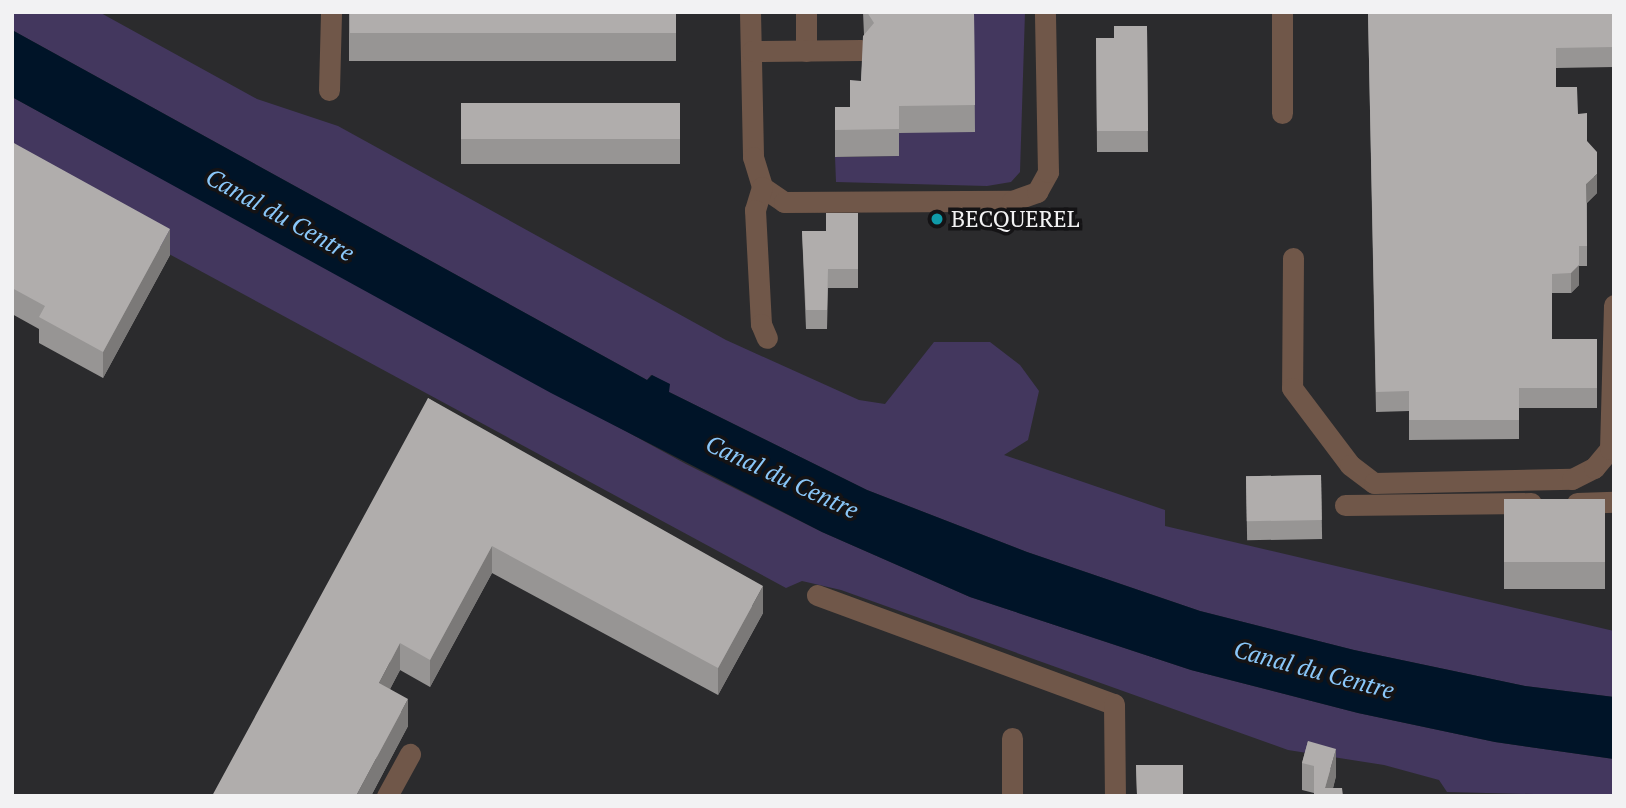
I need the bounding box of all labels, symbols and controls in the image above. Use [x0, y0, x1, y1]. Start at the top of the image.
water label: Canal du Centre [201, 162, 359, 268]
place label: BECQUEREL [951, 205, 1079, 233]
marker: BECQUEREL [929, 211, 945, 227]
water label: Canal du Centre [701, 429, 863, 525]
water label: Canal du Centre [1231, 635, 1397, 705]

